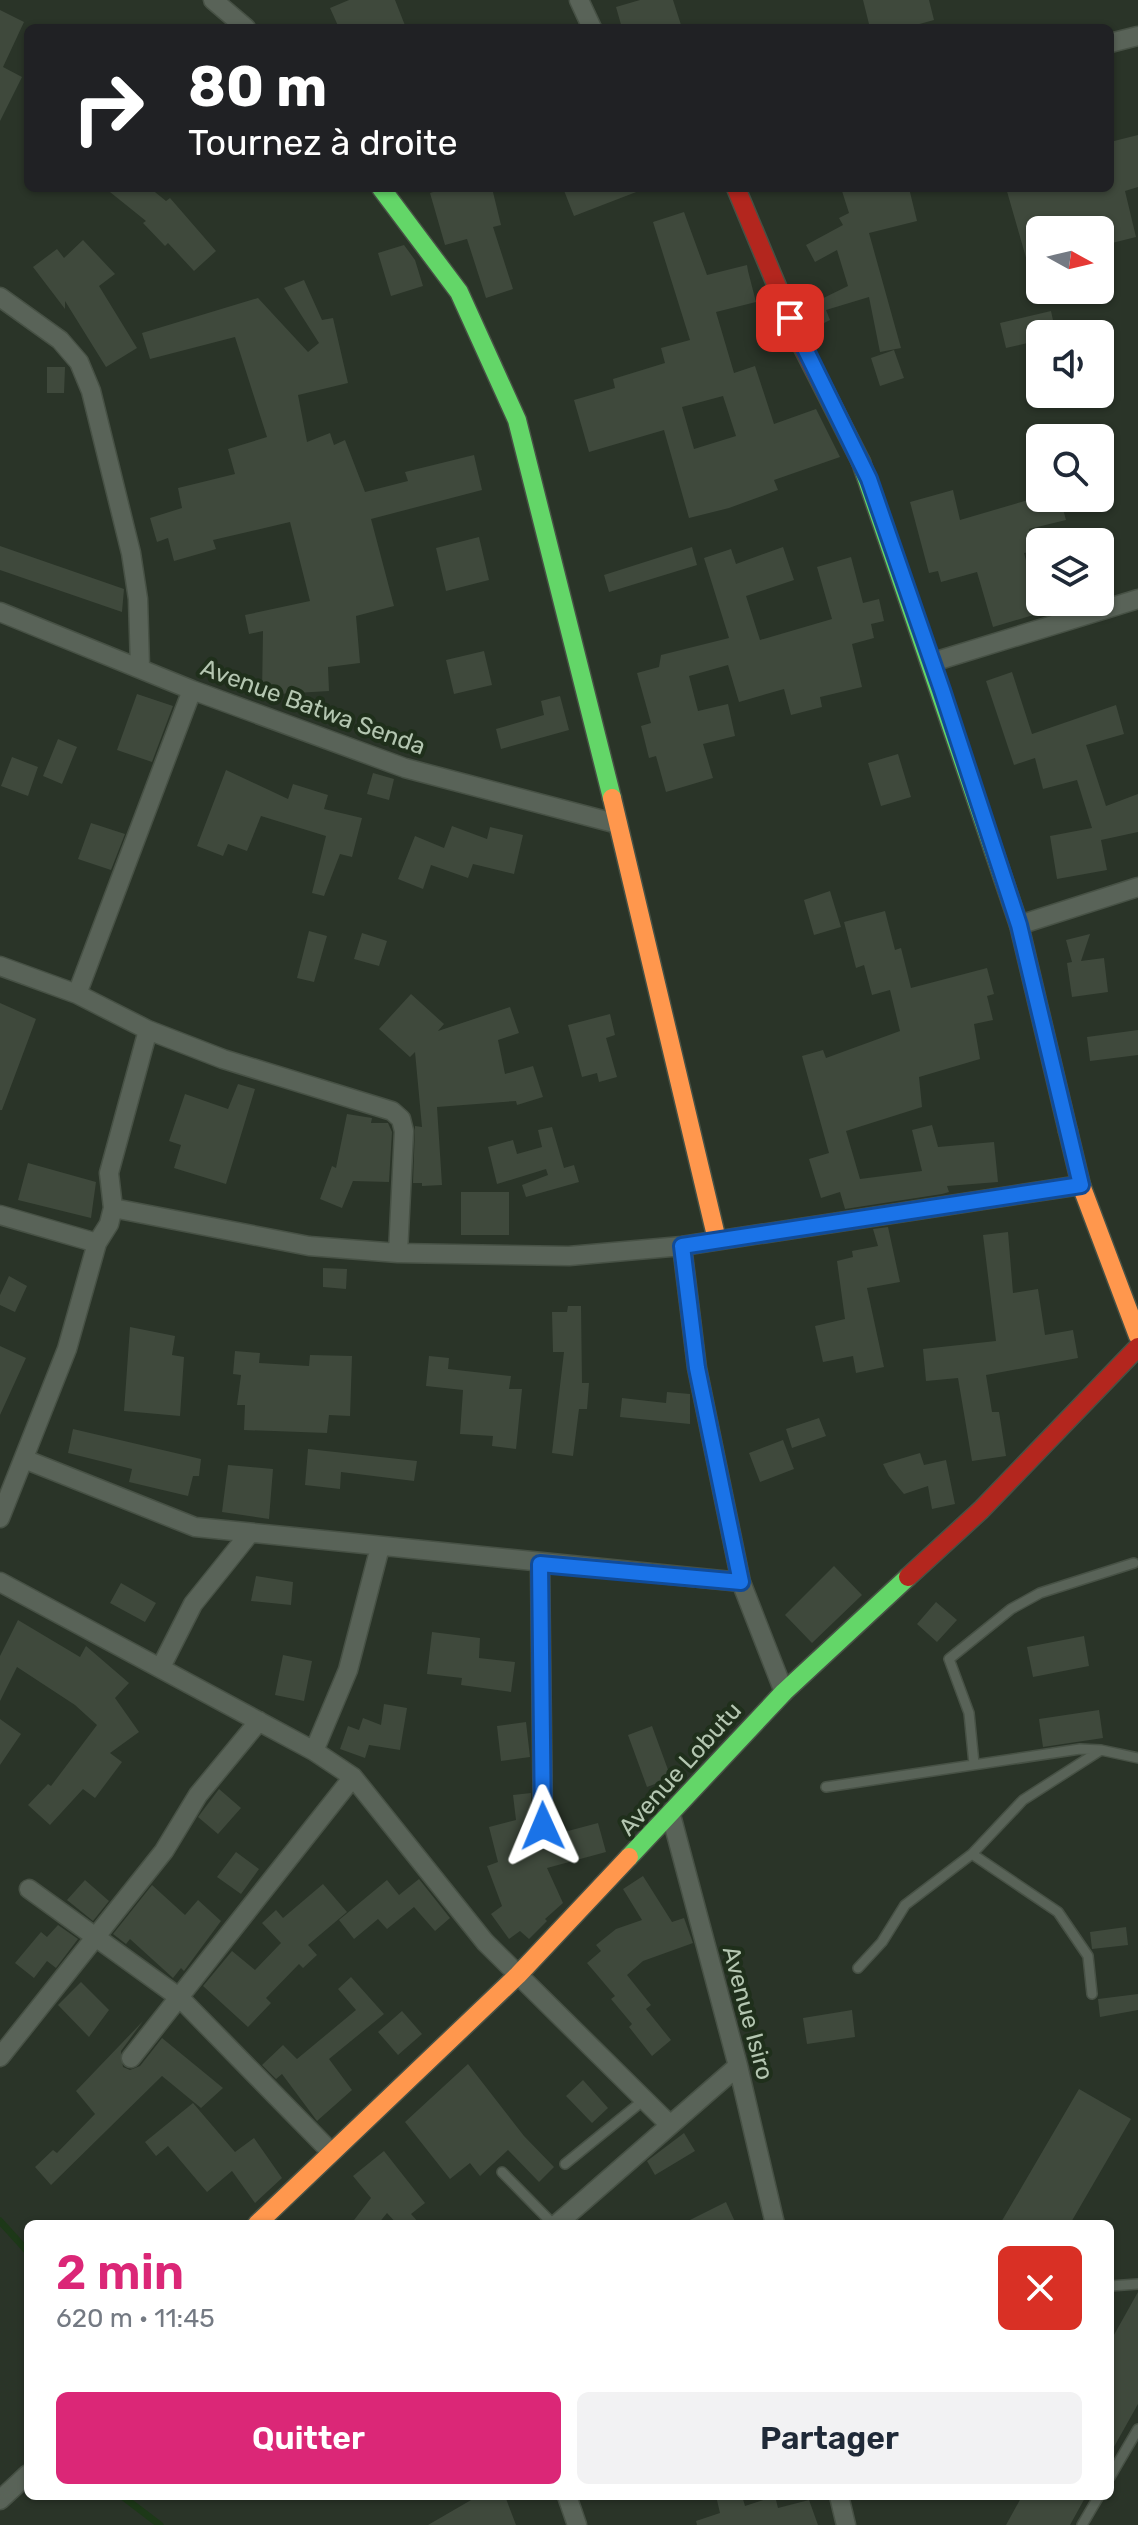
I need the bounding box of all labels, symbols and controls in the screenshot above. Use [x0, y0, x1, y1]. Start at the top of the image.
text: 80 m [188, 54, 327, 120]
icon: right [56, 56, 160, 160]
text: Tournez à droite [188, 121, 458, 164]
north arrow [1026, 216, 1114, 304]
map controls [1026, 216, 1114, 616]
pin [756, 284, 824, 352]
icon: arrive [768, 296, 812, 340]
button: sound [1026, 320, 1114, 408]
button: search [1026, 424, 1114, 512]
button: layers [1026, 528, 1114, 616]
street label: Avenue Batwa Senda [197, 653, 429, 761]
street label: Avenue Lobutu [613, 1697, 747, 1841]
position arrow [501, 1784, 585, 1868]
street label: Avenue Isiro [717, 1943, 779, 2083]
text: 2 min [56, 2244, 184, 2301]
button: close [998, 2246, 1082, 2330]
text: 620 m · 11:45 [56, 2303, 215, 2334]
button: Quitter [56, 2392, 561, 2484]
button: Partager [577, 2392, 1082, 2484]

